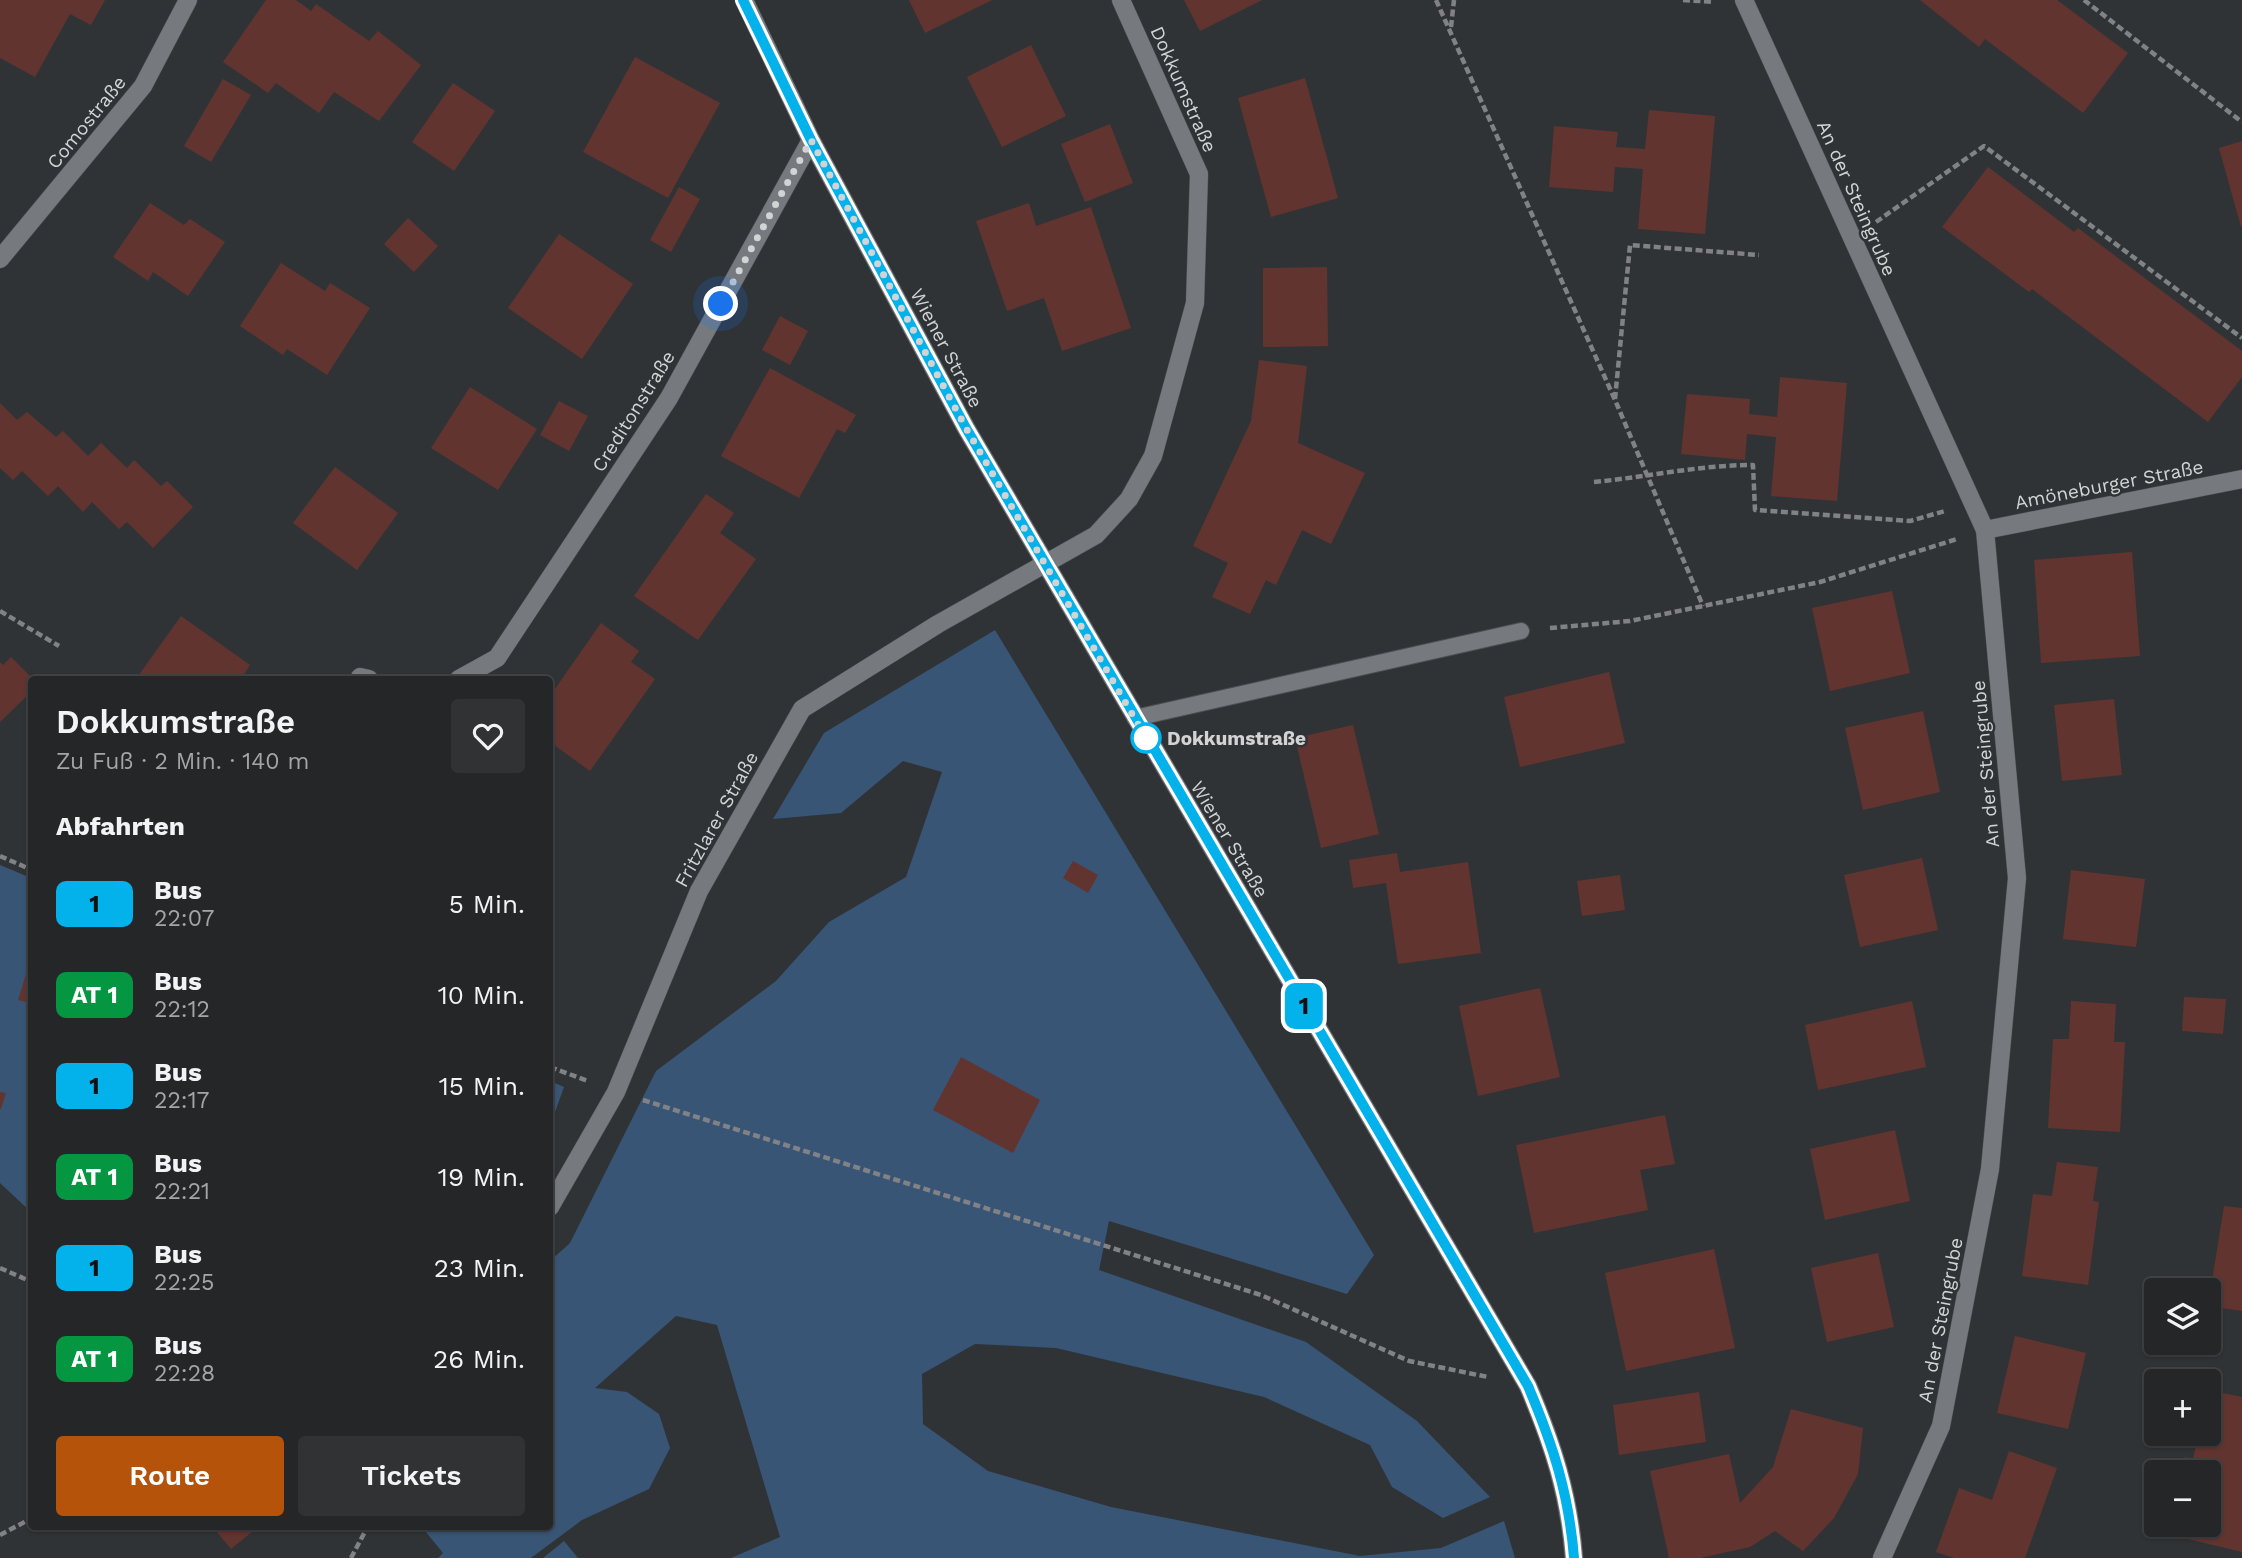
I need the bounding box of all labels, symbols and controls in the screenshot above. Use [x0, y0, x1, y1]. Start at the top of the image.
street label: Dokkumstraße [1146, 23, 1222, 156]
street label: Comostraße [42, 71, 131, 173]
street label: An der Steingrube [1812, 117, 1901, 280]
street label: Wiener Straße [905, 285, 988, 412]
your location [703, 286, 738, 321]
street label: Creditonstraße [587, 346, 680, 476]
street label: Amöneburger Straße [2013, 455, 2205, 514]
street label: An der Steingrube [1967, 679, 2004, 849]
button: heart [451, 699, 525, 773]
text: Dokkumstraße [56, 702, 295, 741]
marker: Dokkumstraße [1131, 723, 1161, 753]
place label: Dokkumstraße [1167, 727, 1306, 750]
street label: Fritzlarer Straße [670, 747, 763, 891]
text: Zu Fuß · 2 Min. · 140 m [56, 748, 309, 775]
street label: Wiener Straße [1186, 777, 1273, 902]
text: Abfahrten [56, 811, 185, 841]
text: Bus [154, 875, 202, 905]
text: 5 Min. [449, 889, 525, 919]
text: 1 [89, 890, 100, 918]
text: 22:07 [154, 905, 214, 932]
text: Bus [154, 966, 202, 996]
text: 10 Min. [438, 980, 525, 1010]
text: AT 1 [71, 981, 118, 1009]
line badge: 1 [1281, 983, 1327, 1029]
text: 1 [1299, 992, 1309, 1020]
text: 22:12 [154, 996, 210, 1023]
text: Bus [154, 1057, 202, 1087]
text: 15 Min. [439, 1071, 525, 1101]
text: 1 [89, 1072, 100, 1100]
text: 22:17 [154, 1087, 210, 1114]
text: Bus [154, 1148, 202, 1178]
text: 19 Min. [438, 1162, 525, 1192]
text: AT 1 [71, 1163, 118, 1191]
text: 22:21 [154, 1178, 210, 1205]
street label: An der Steingrube [1913, 1236, 1968, 1405]
text: Bus [154, 1239, 202, 1269]
text: 23 Min. [434, 1253, 525, 1283]
text: 1 [89, 1254, 100, 1282]
text: 22:25 [154, 1269, 214, 1296]
map controls [2144, 1278, 2221, 1537]
button: layers [2144, 1278, 2221, 1355]
text: Bus [154, 1330, 202, 1360]
text: 26 Min. [433, 1344, 525, 1374]
text: AT 1 [71, 1345, 118, 1373]
text: 22:28 [154, 1360, 215, 1387]
button: + [2144, 1369, 2221, 1446]
button: Route [56, 1436, 284, 1516]
button: Tickets [298, 1436, 525, 1516]
button: − [2144, 1460, 2221, 1537]

